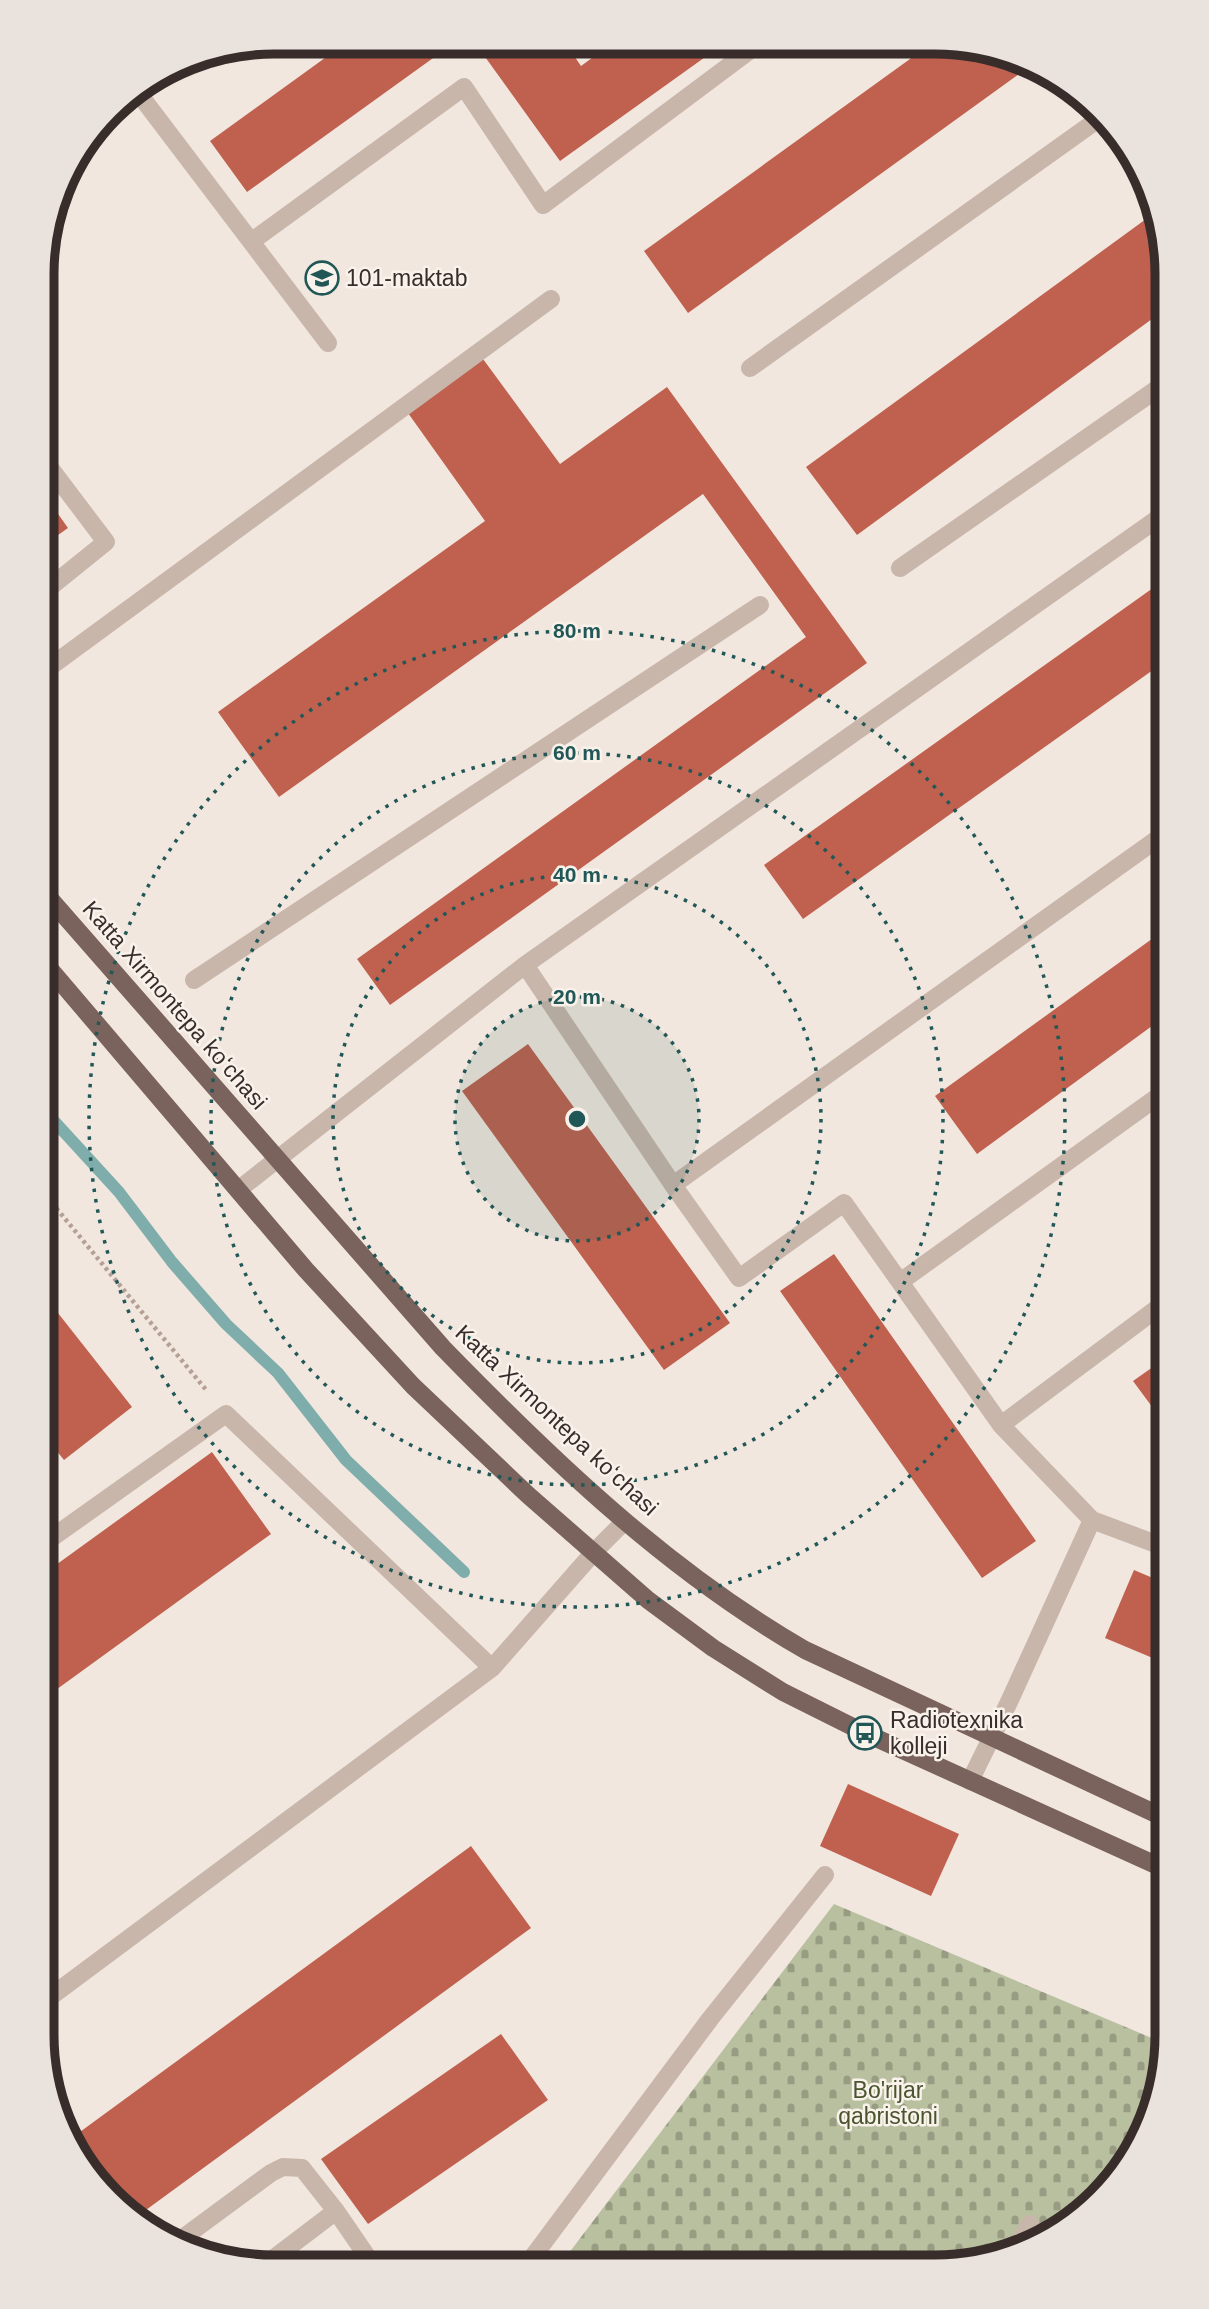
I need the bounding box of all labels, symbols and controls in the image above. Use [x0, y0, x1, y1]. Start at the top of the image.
school or university icon: 101-maktab [303, 259, 341, 297]
place label: 101-maktab [346, 265, 467, 291]
text: 80 m [553, 619, 601, 642]
text: 60 m [553, 741, 601, 764]
text: 40 m [553, 863, 601, 886]
street label: Katta Xirmontepa koʻchasi [78, 896, 272, 1114]
text: 20 m [553, 985, 601, 1008]
centre of rings [565, 1107, 589, 1131]
street label: Katta Xirmontepa koʻchasi [450, 1319, 664, 1521]
place label: Radiotexnika kolleji [890, 1707, 1023, 1759]
bus stop icon: Radiotexnika kolleji [846, 1714, 884, 1752]
park label: Bo'rijar qabristoni [838, 2077, 938, 2129]

